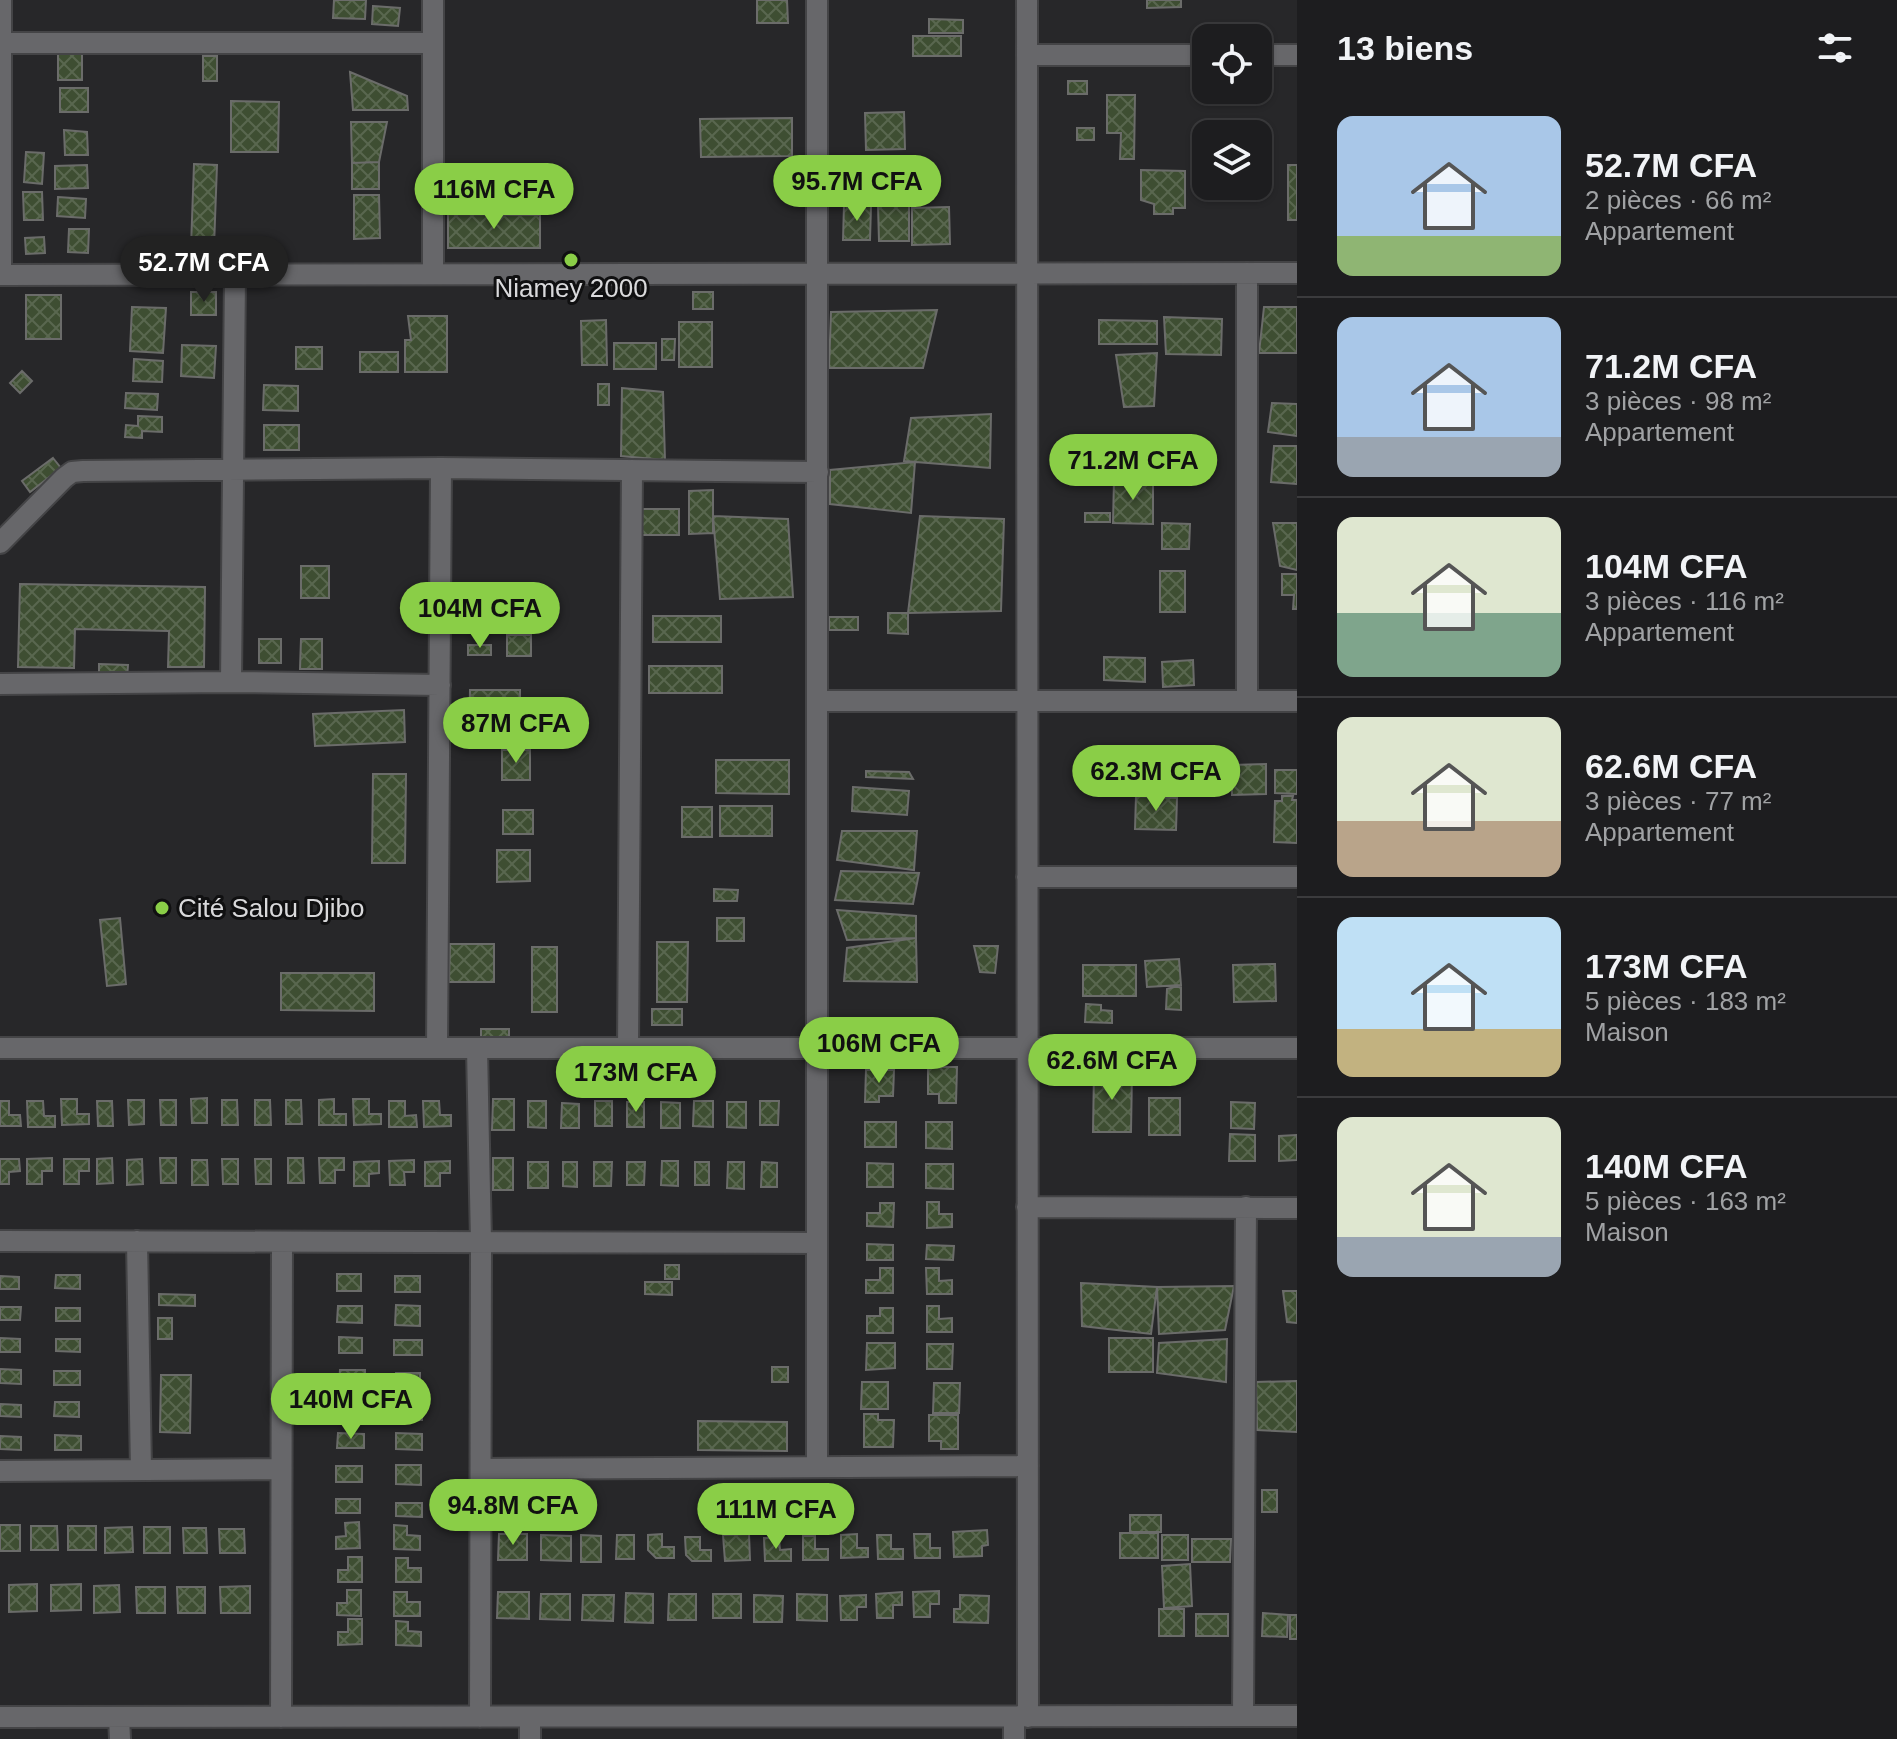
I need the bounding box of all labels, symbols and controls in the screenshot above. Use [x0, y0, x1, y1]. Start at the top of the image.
map controls [1192, 24, 1272, 200]
button: locate [1192, 24, 1272, 104]
icon: filters [1813, 26, 1857, 70]
text: 13 biens [1337, 29, 1473, 67]
button: layers [1192, 120, 1272, 200]
text: 52.7M CFA [1585, 146, 1757, 184]
icon: home [1401, 148, 1497, 244]
pin: 95.7M CFA [765, 155, 949, 223]
pin: 116M CFA [411, 163, 577, 231]
text: 95.7M CFA [791, 166, 923, 196]
text: 116M CFA [433, 174, 555, 204]
text: 2 pièces · 66 m² [1585, 185, 1771, 215]
text: Appartement [1585, 216, 1734, 246]
pin: 52.7M CFA [112, 236, 296, 304]
text: 52.7M CFA [138, 247, 270, 277]
marker: Niamey 2000 [562, 251, 580, 269]
place label: Niamey 2000 [494, 273, 648, 303]
text: 71.2M CFA [1585, 347, 1757, 385]
icon: home [1401, 349, 1497, 445]
text: 3 pièces · 98 m² [1585, 386, 1771, 416]
text: Appartement [1585, 417, 1734, 447]
pin: 71.2M CFA [1041, 434, 1225, 502]
text: 71.2M CFA [1067, 445, 1199, 475]
text: 104M CFA [1585, 547, 1748, 585]
icon: home [1401, 549, 1497, 645]
pin: 104M CFA [397, 582, 563, 650]
text: 3 pièces · 116 m² [1585, 586, 1784, 616]
text: 104M CFA [418, 593, 542, 623]
text: Appartement [1585, 617, 1734, 647]
pin: 87M CFA [442, 697, 590, 765]
text: 87M CFA [461, 708, 571, 738]
pin: 62.3M CFA [1064, 745, 1248, 813]
text: 62.6M CFA [1585, 747, 1757, 785]
icon: home [1401, 749, 1497, 845]
text: 62.3M CFA [1090, 756, 1222, 786]
text: 3 pièces · 77 m² [1585, 786, 1771, 816]
text: Appartement [1585, 817, 1734, 847]
place label: Cité Salou Djibo [178, 893, 364, 923]
marker: Cité Salou Djibo [153, 899, 171, 917]
text: 173M CFA [1585, 947, 1748, 985]
icon: home [1401, 949, 1497, 1045]
text: 5 pièces · 183 m² [1585, 986, 1786, 1016]
pin: 106M CFA [796, 1017, 962, 1085]
text: Maison [1585, 1017, 1669, 1047]
text: 106M CFA [817, 1028, 941, 1058]
pin: 62.6M CFA [1020, 1034, 1204, 1102]
text: 62.6M CFA [1046, 1045, 1178, 1075]
pin: 173M CFA [553, 1046, 719, 1114]
text: 173M CFA [574, 1057, 698, 1087]
text: 140M CFA [1585, 1147, 1748, 1185]
icon: home [1401, 1149, 1497, 1245]
text: 5 pièces · 163 m² [1585, 1186, 1786, 1216]
text: Maison [1585, 1217, 1669, 1247]
pin: 140M CFA [268, 1373, 434, 1441]
text: 140M CFA [289, 1384, 413, 1414]
pin: 94.8M CFA [421, 1479, 605, 1547]
pin: 111M CFA [693, 1483, 859, 1551]
text: 94.8M CFA [447, 1490, 579, 1520]
text: 111M CFA [715, 1494, 837, 1524]

